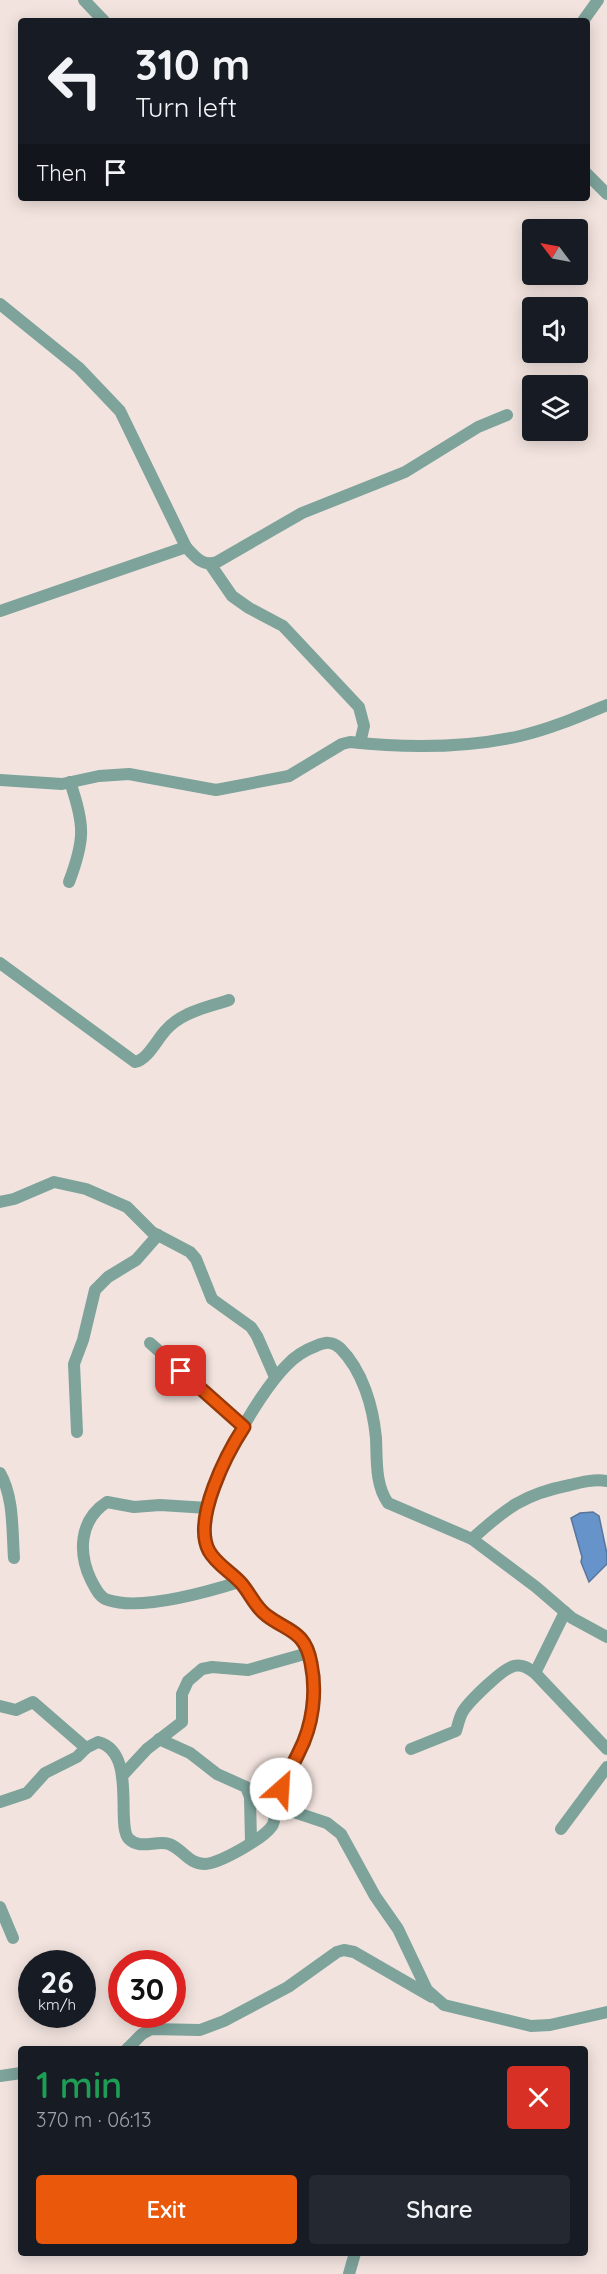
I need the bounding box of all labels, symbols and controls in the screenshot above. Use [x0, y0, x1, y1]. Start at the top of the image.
text: 310 m [135, 38, 250, 91]
icon: left [36, 42, 114, 120]
text: Turn left [135, 90, 237, 124]
icon: arrive [99, 156, 132, 189]
text: Then [36, 159, 87, 187]
north arrow [522, 219, 588, 285]
map controls [522, 219, 588, 441]
button: sound [522, 297, 588, 363]
button: layers [522, 375, 588, 441]
pin [155, 1345, 206, 1396]
icon: arrive [164, 1354, 197, 1387]
position arrow [249, 1757, 313, 1821]
speed limit sign: 30 [108, 1950, 186, 2028]
text: 26 [40, 1963, 74, 2001]
text: km/h [38, 1995, 76, 2014]
text: 1 min [36, 2062, 122, 2107]
button: close [507, 2066, 570, 2129]
text: 370 m · 06:13 [36, 2107, 151, 2132]
button: Exit [36, 2175, 297, 2244]
button: Share [309, 2175, 570, 2244]

